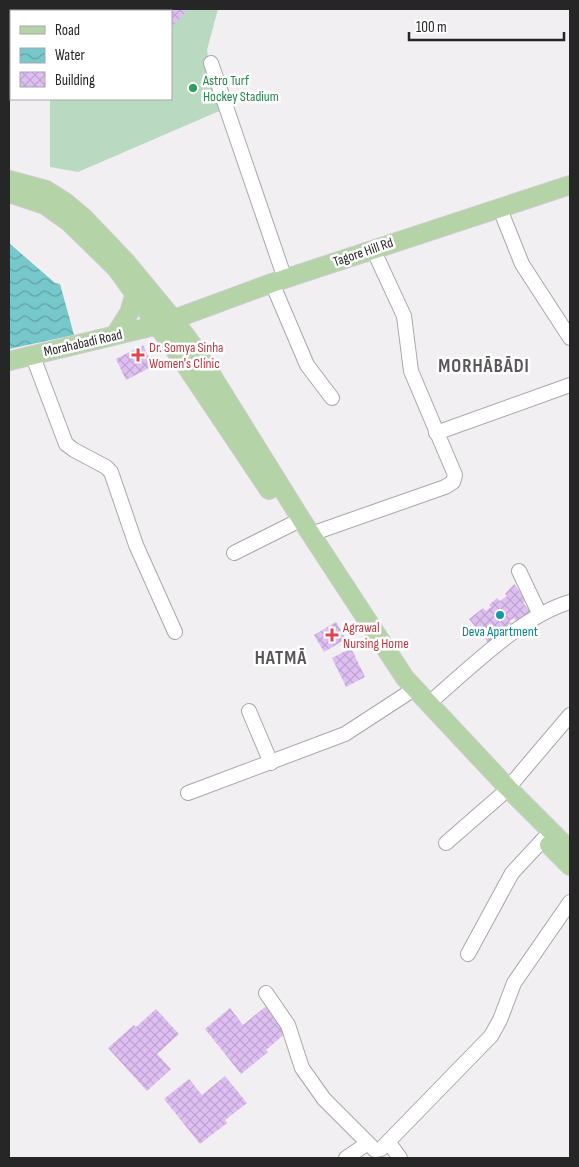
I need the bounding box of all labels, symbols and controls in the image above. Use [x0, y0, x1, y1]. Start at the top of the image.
legend [10, 10, 172, 100]
scale bar [409, 10, 564, 42]
text: 100 m [416, 18, 447, 37]
text: Road [55, 21, 80, 40]
text: Water [55, 46, 86, 65]
text: Building [55, 71, 95, 90]
place label: Astro Turf Hockey Stadium [202, 72, 279, 105]
marker: Astro Turf Hockey Stadium [187, 82, 199, 94]
street label: Tagore Hill Rd [331, 234, 395, 270]
street label: Morahabadi Road [42, 326, 124, 360]
place label: Dr. Somya Sinha Women's Clinic [149, 339, 224, 372]
marker: Dr. Somya Sinha Women's Clinic [131, 348, 145, 362]
district label: MORHĀBĀDI [438, 355, 530, 378]
marker: Deva Apartment [494, 609, 506, 621]
place label: Agrawal Nursing Home [342, 619, 409, 652]
place label: Deva Apartment [462, 623, 538, 640]
marker: Agrawal Nursing Home [325, 628, 339, 642]
district label: HATMĀ [255, 647, 307, 670]

